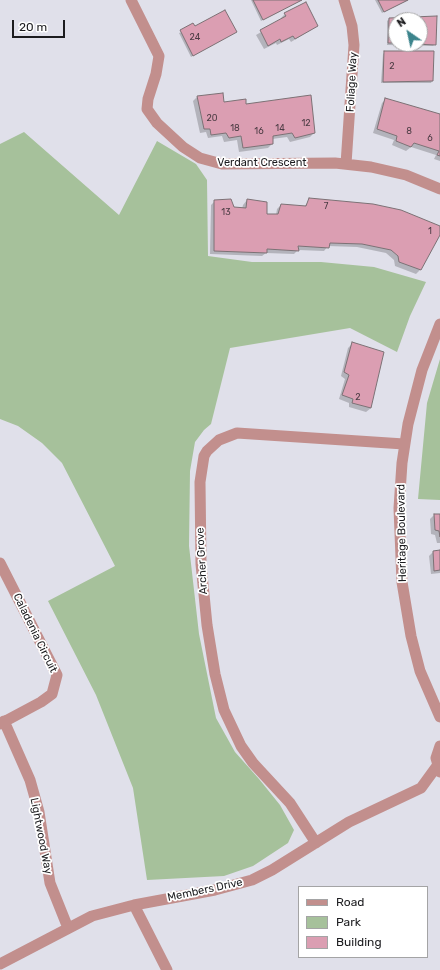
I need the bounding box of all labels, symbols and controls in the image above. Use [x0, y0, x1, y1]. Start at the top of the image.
scale bar [14, 12, 67, 38]
north arrow [388, 12, 428, 52]
text: N [395, 15, 408, 30]
text: 20 m [19, 20, 47, 34]
house number: 24 [190, 32, 200, 42]
street label: Foliage Way [344, 52, 360, 112]
house number: 2 [389, 61, 395, 71]
house number: 20 [207, 113, 217, 123]
house number: 12 [301, 118, 311, 128]
house number: 18 [230, 123, 240, 133]
house number: 14 [275, 123, 285, 133]
house number: 16 [254, 126, 264, 136]
house number: 8 [406, 126, 412, 136]
house number: 6 [427, 133, 433, 143]
street label: Verdant Crescent [217, 156, 307, 170]
house number: 7 [324, 201, 328, 211]
house number: 13 [221, 207, 231, 217]
house number: 1 [428, 226, 432, 236]
house number: 2 [355, 392, 361, 402]
street label: Heritage Boulevard [395, 484, 409, 582]
street label: Archer Grove [194, 527, 210, 595]
street label: Caladenia Circuit [10, 591, 60, 675]
street label: Lightwood Way [27, 797, 55, 875]
street label: Members Drive [166, 876, 244, 904]
legend [298, 886, 428, 958]
text: Road [336, 895, 364, 909]
text: Park [336, 915, 361, 929]
text: Building [336, 935, 382, 949]

